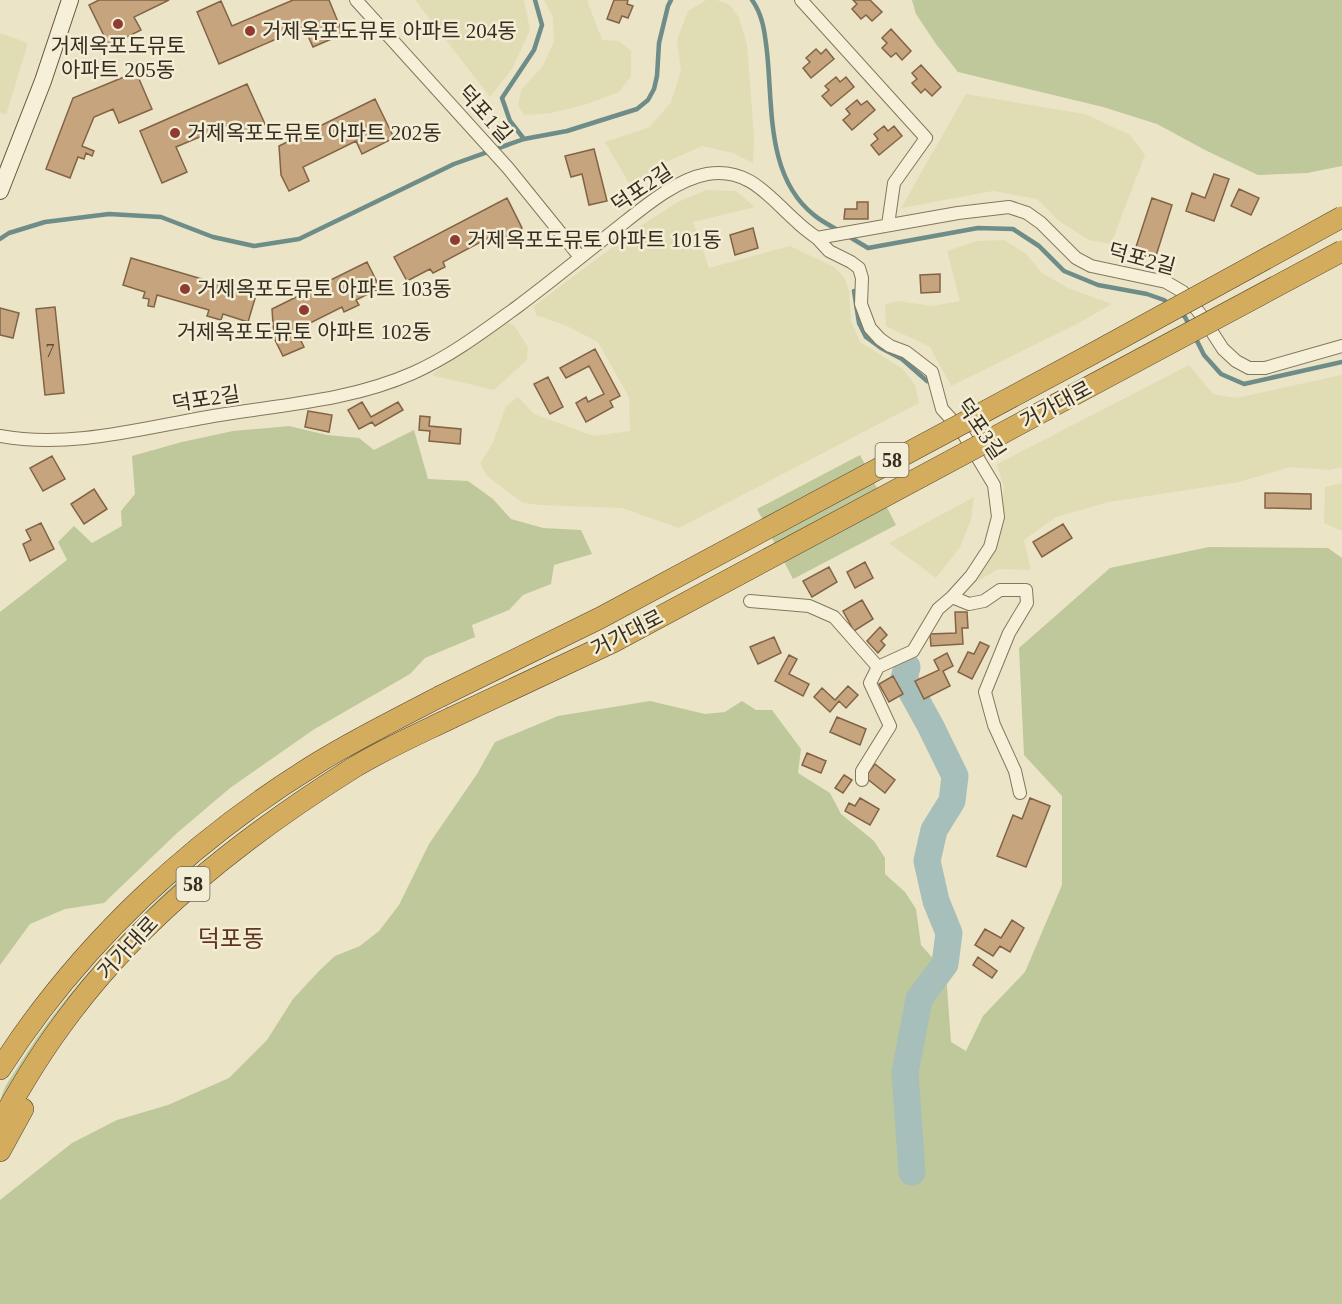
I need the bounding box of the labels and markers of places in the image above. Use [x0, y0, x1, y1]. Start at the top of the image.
marker: 거제옥포도뮤토 아파트 205동 [111, 17, 125, 31]
place label: 거제옥포도뮤토 아파트 204동 [262, 19, 517, 43]
marker: 거제옥포도뮤토 아파트 204동 [243, 24, 257, 38]
place label: 거제옥포도뮤토 아파트 205동 [50, 34, 186, 82]
place label: 거제옥포도뮤토 아파트 202동 [187, 121, 442, 145]
marker: 거제옥포도뮤토 아파트 202동 [168, 126, 182, 140]
place label: 거제옥포도뮤토 아파트 101동 [467, 228, 722, 252]
marker: 거제옥포도뮤토 아파트 101동 [448, 233, 462, 247]
place label: 거제옥포도뮤토 아파트 103동 [197, 277, 452, 301]
marker: 거제옥포도뮤토 아파트 103동 [178, 282, 192, 296]
marker: 거제옥포도뮤토 아파트 102동 [297, 303, 311, 317]
place label: 거제옥포도뮤토 아파트 102동 [177, 320, 431, 344]

